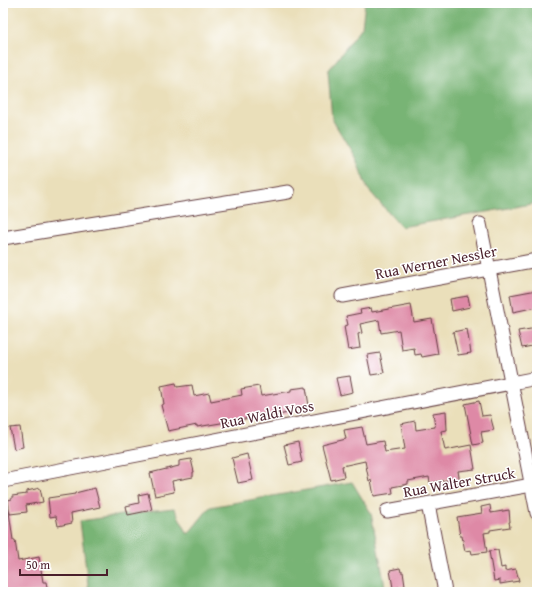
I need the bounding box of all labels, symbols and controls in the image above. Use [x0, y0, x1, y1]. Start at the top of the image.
street label: Rua Werner Nessler [373, 240, 499, 284]
street label: Rua Waldi Voss [219, 395, 315, 433]
street label: Rua Walter Struck [401, 462, 517, 502]
scale bar [20, 551, 107, 577]
text: 50 m [26, 556, 50, 573]

